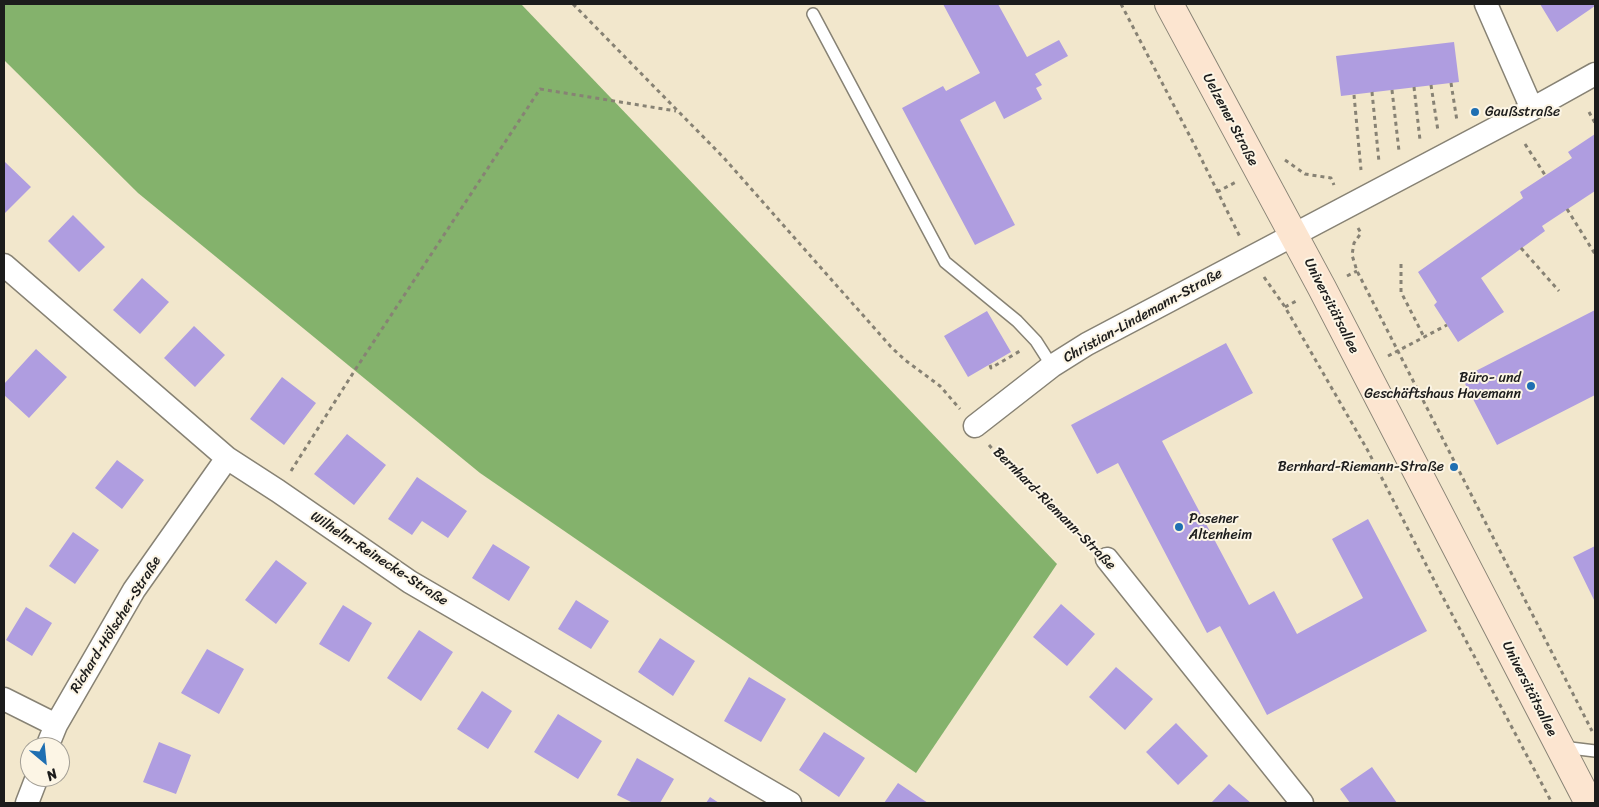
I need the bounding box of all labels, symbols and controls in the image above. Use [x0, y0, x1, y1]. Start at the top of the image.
street label: Uelzener Straße [1199, 71, 1261, 169]
place label: Gaußstraße [1485, 104, 1560, 120]
marker: Gaußstraße [1469, 106, 1481, 118]
street label: Universitätsallee [1300, 256, 1362, 356]
street label: Christian-Lindemann-Straße [1061, 265, 1225, 367]
place label: Büro- und Geschäftshaus Havemann [1364, 370, 1521, 402]
marker: Büro- und Geschäftshaus Havemann [1525, 380, 1537, 392]
street label: Bernhard-Riemann-Straße [989, 444, 1119, 574]
place label: Bernhard-Riemann-Straße [1278, 459, 1444, 475]
marker: Bernhard-Riemann-Straße [1448, 461, 1460, 473]
street label: Wilhelm-Reinecke-Straße [307, 508, 451, 610]
place label: Posener Altenheim [1189, 511, 1252, 544]
marker: Posener Altenheim [1173, 521, 1185, 533]
street label: Richard-Hölscher-Straße [67, 554, 165, 696]
street label: Universitätsallee [1498, 639, 1560, 739]
north arrow [20, 737, 70, 787]
text: N [42, 761, 62, 788]

